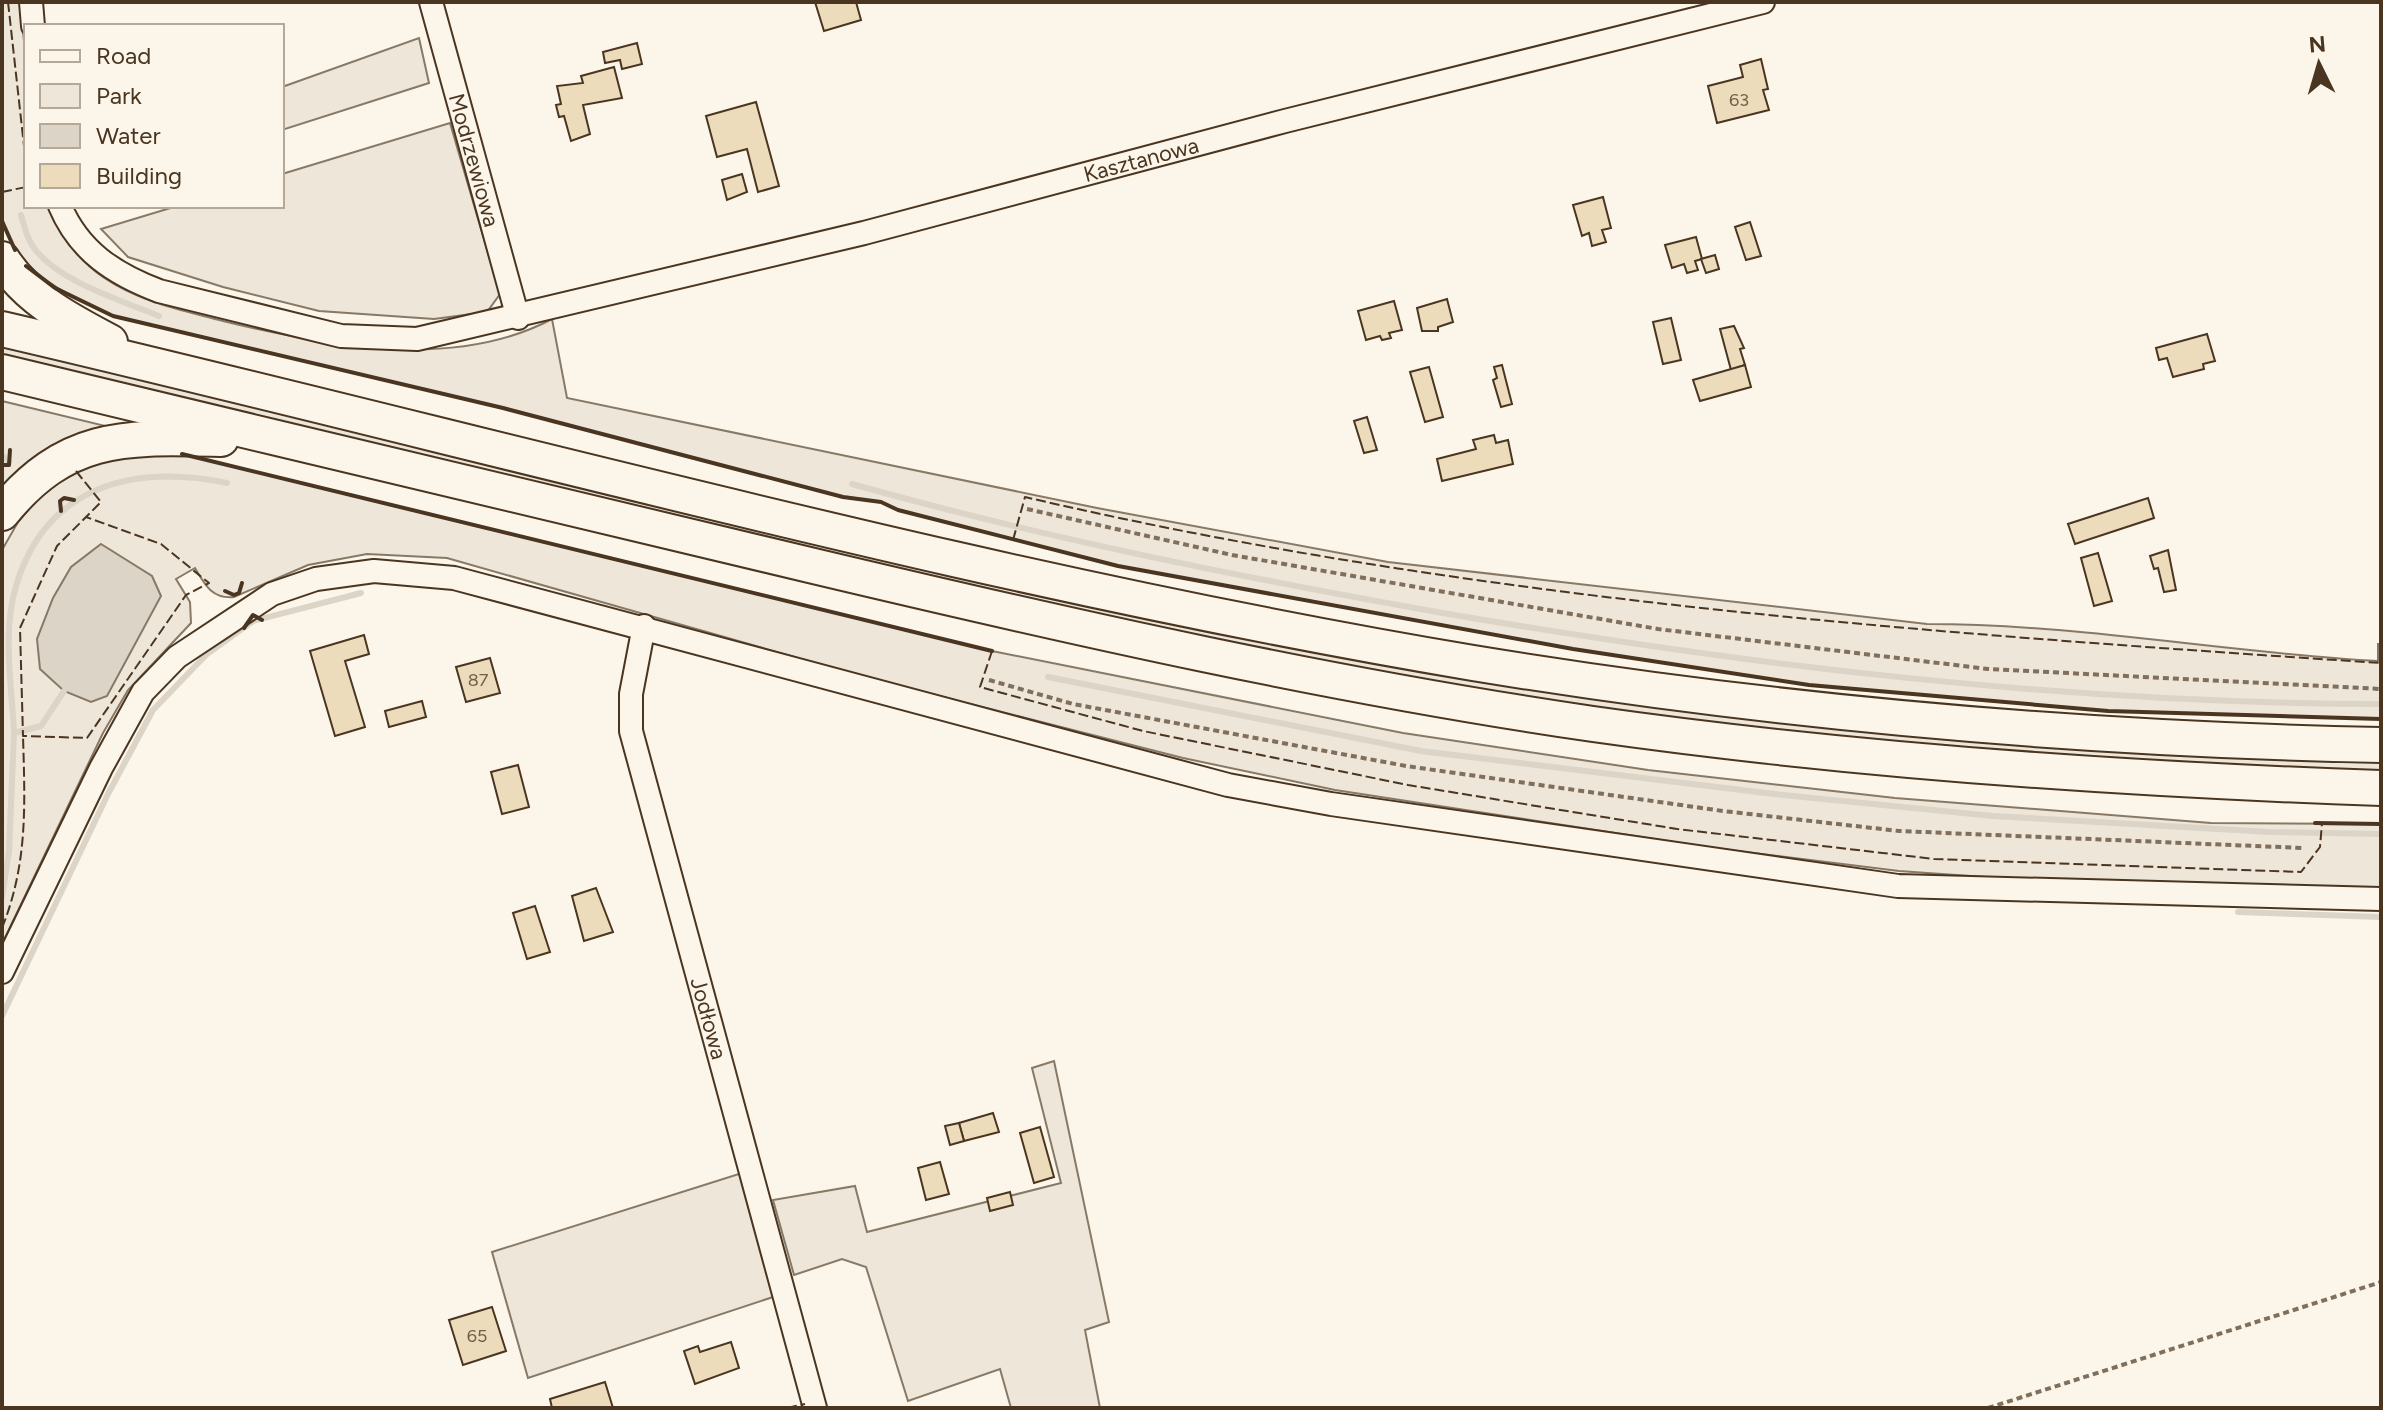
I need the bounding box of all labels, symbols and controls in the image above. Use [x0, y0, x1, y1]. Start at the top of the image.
legend [24, 24, 284, 208]
north arrow [2279, 24, 2359, 104]
text: N [2308, 30, 2327, 59]
text: Road [96, 41, 151, 70]
text: Park [96, 81, 142, 110]
house number: 63 [1729, 89, 1749, 111]
street label: Modrzewiowa [443, 90, 505, 230]
text: Water [96, 121, 161, 150]
street label: Kasztanowa [1081, 132, 1202, 188]
text: Building [96, 161, 182, 190]
house number: 87 [468, 669, 489, 691]
street label: Jodłowa [685, 974, 733, 1063]
house number: 65 [467, 1325, 487, 1347]

